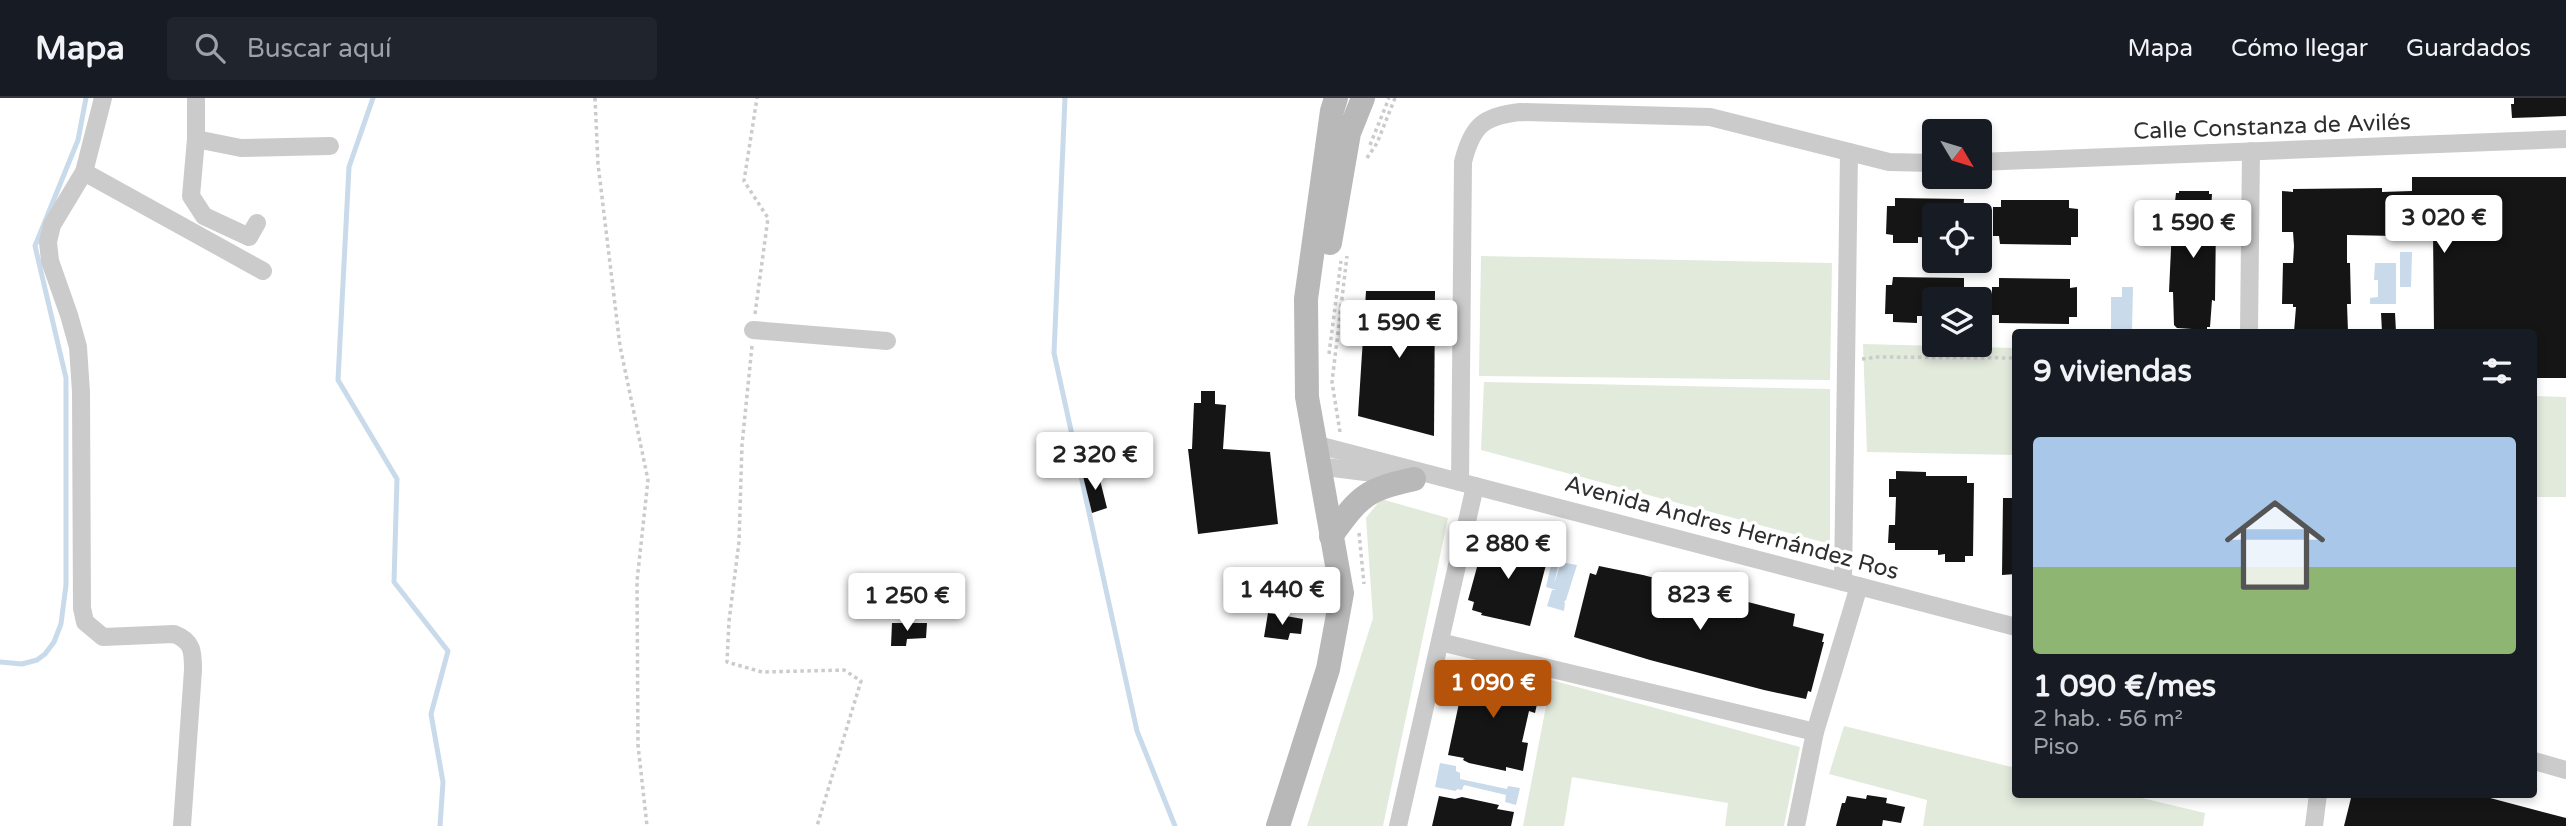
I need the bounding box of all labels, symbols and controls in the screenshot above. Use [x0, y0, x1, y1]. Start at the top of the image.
search box [167, 17, 657, 80]
text: Mapa [35, 29, 125, 68]
icon: search [191, 29, 229, 67]
text: Buscar aquí [247, 33, 391, 64]
text: Mapa [2128, 34, 2193, 63]
text: Cómo llegar [2231, 34, 2368, 63]
text: Guardados [2406, 34, 2531, 63]
street label: Calle Constanza de Avilés [2133, 108, 2411, 146]
north arrow [1922, 119, 1992, 189]
map controls [1922, 119, 1992, 357]
pin: 3 020 € [2379, 195, 2509, 255]
pin: 1 590 € [2128, 200, 2258, 260]
button: locate [1922, 203, 1992, 273]
text: 3 020 € [2401, 204, 2487, 232]
text: 1 590 € [2150, 209, 2236, 237]
button: layers [1922, 287, 1992, 357]
pin: 1 590 € [1334, 300, 1464, 360]
text: 1 590 € [1356, 309, 1442, 337]
icon: filters [2478, 352, 2516, 390]
text: 9 viviendas [2033, 353, 2192, 390]
pin: 2 320 € [1030, 432, 1160, 492]
text: 2 320 € [1052, 441, 1138, 469]
street label: Avenida Andres Hernández Ros [1562, 470, 1902, 586]
icon: home [2212, 482, 2338, 608]
pin: 2 880 € [1443, 522, 1573, 581]
text: 2 880 € [1465, 530, 1551, 558]
pin: 1 440 € [1217, 568, 1347, 627]
pin: 823 € [1651, 573, 1749, 632]
pin: 1 250 € [842, 574, 972, 633]
text: 1 440 € [1239, 576, 1325, 604]
text: 823 € [1668, 581, 1733, 609]
text: 1 250 € [864, 582, 950, 610]
pin: 1 090 € [1428, 660, 1558, 720]
text: 1 090 €/mes [2033, 668, 2216, 705]
text: 1 090 € [1450, 669, 1536, 697]
text: 2 hab. · 56 m² [2033, 705, 2183, 733]
text: Piso [2033, 733, 2079, 761]

